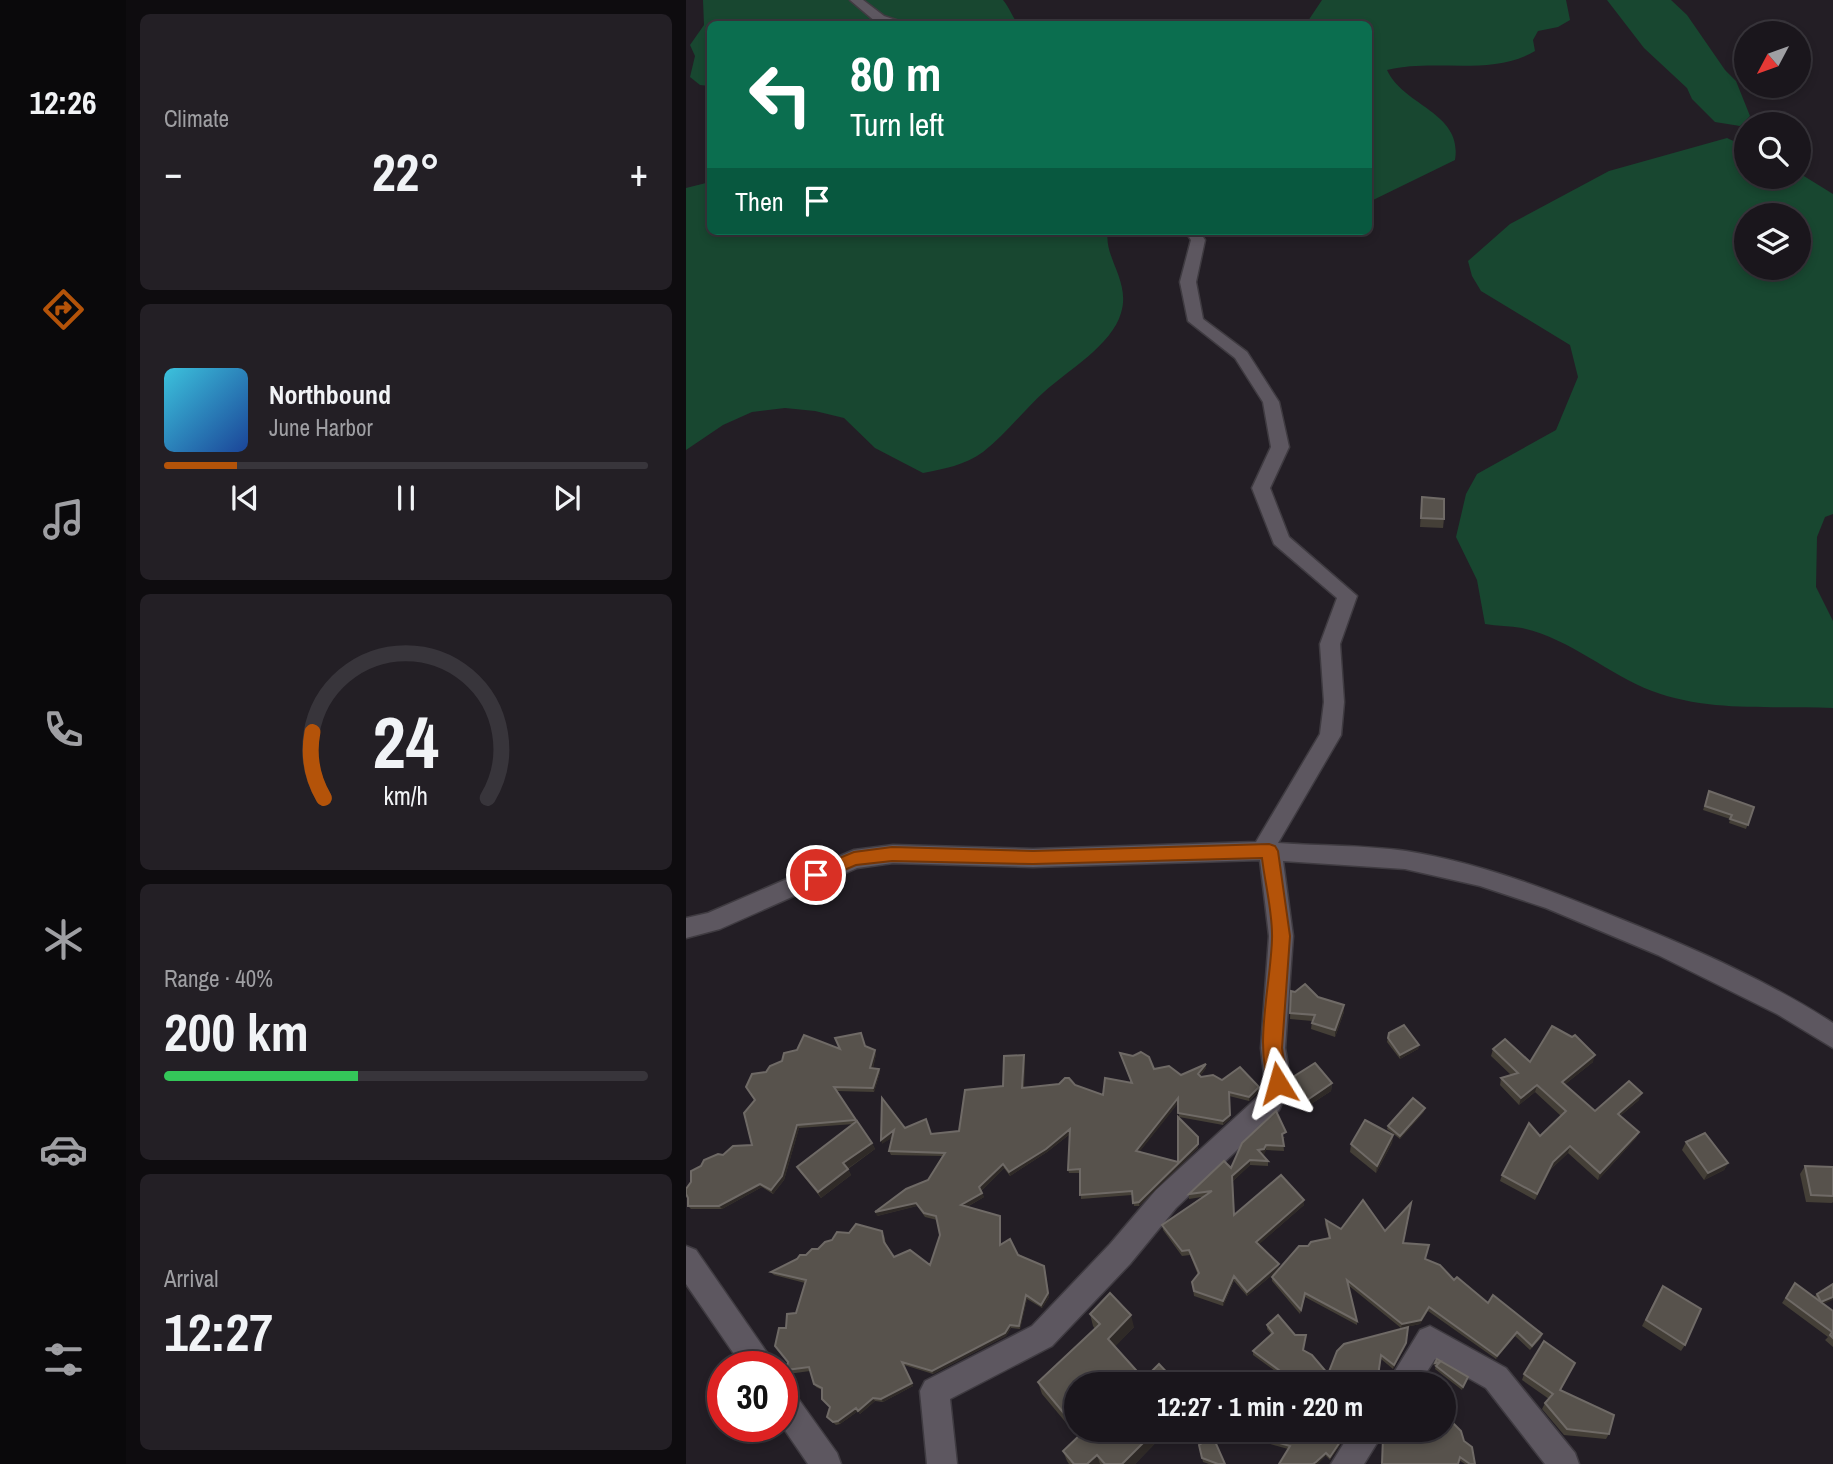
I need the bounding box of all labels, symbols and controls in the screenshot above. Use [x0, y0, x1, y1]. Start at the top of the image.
north arrow [1734, 21, 1811, 98]
map controls [1734, 21, 1811, 280]
text: 80 m [850, 40, 942, 106]
icon: left [735, 49, 826, 140]
text: 12:26 [29, 81, 97, 124]
text: Climate [164, 103, 229, 134]
text: Turn left [850, 103, 944, 146]
button: search [1734, 112, 1811, 189]
text: 22° [372, 137, 440, 207]
text: − [164, 147, 182, 198]
text: + [630, 147, 648, 198]
icon: arrive [798, 182, 836, 220]
text: Then [735, 184, 784, 219]
button: layers [1734, 203, 1811, 280]
icon: directions [39, 285, 88, 334]
text: Northbound [269, 377, 391, 412]
text: June Harbor [269, 412, 373, 443]
icon: previous [226, 479, 264, 517]
icon: pause [387, 479, 425, 517]
icon: next [548, 479, 586, 517]
icon: music [39, 495, 88, 544]
text: 24 [373, 693, 439, 791]
icon: phone [39, 705, 88, 754]
text: km/h [384, 779, 428, 813]
pin [786, 845, 846, 905]
icon: arrive [797, 856, 835, 894]
icon: climate [39, 915, 88, 964]
text: Range · 40% [164, 963, 273, 994]
text: 200 km [164, 997, 309, 1067]
position arrow [1241, 1046, 1315, 1120]
icon: car [39, 1125, 88, 1174]
text: Arrival [164, 1263, 219, 1294]
text: 12:27 [164, 1297, 273, 1367]
icon: filters [39, 1335, 88, 1384]
speed limit sign: 30 [707, 1351, 798, 1442]
text: 12:27 · 1 min · 220 m [1157, 1389, 1363, 1424]

